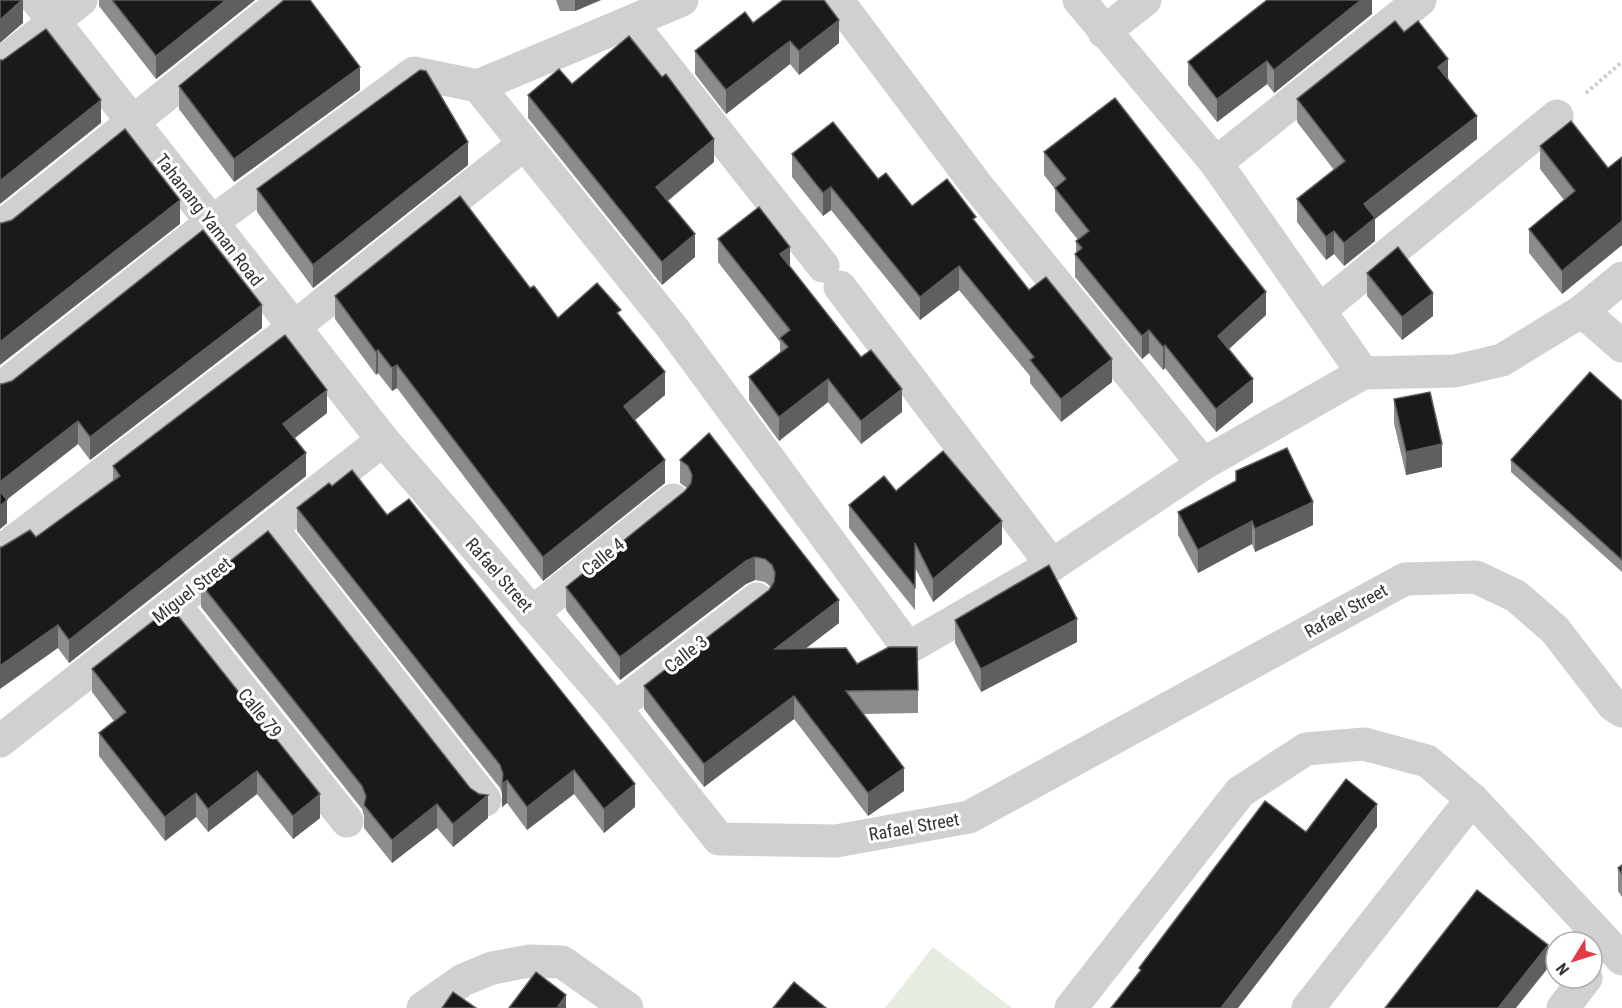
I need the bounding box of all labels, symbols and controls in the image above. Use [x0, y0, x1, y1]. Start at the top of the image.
street label: Tahanang Yaman Road [151, 149, 268, 290]
street label: Rafael Street [461, 533, 537, 616]
street label: Calle 4 [577, 533, 628, 580]
street label: Miguel Street [148, 552, 235, 627]
street label: Rafael Street [1301, 579, 1391, 642]
street label: Calle 3 [660, 630, 711, 677]
street label: Calle 79 [234, 684, 287, 742]
street label: Rafael Street [867, 808, 961, 845]
north arrow [1544, 930, 1604, 990]
text: N [1552, 959, 1573, 979]

